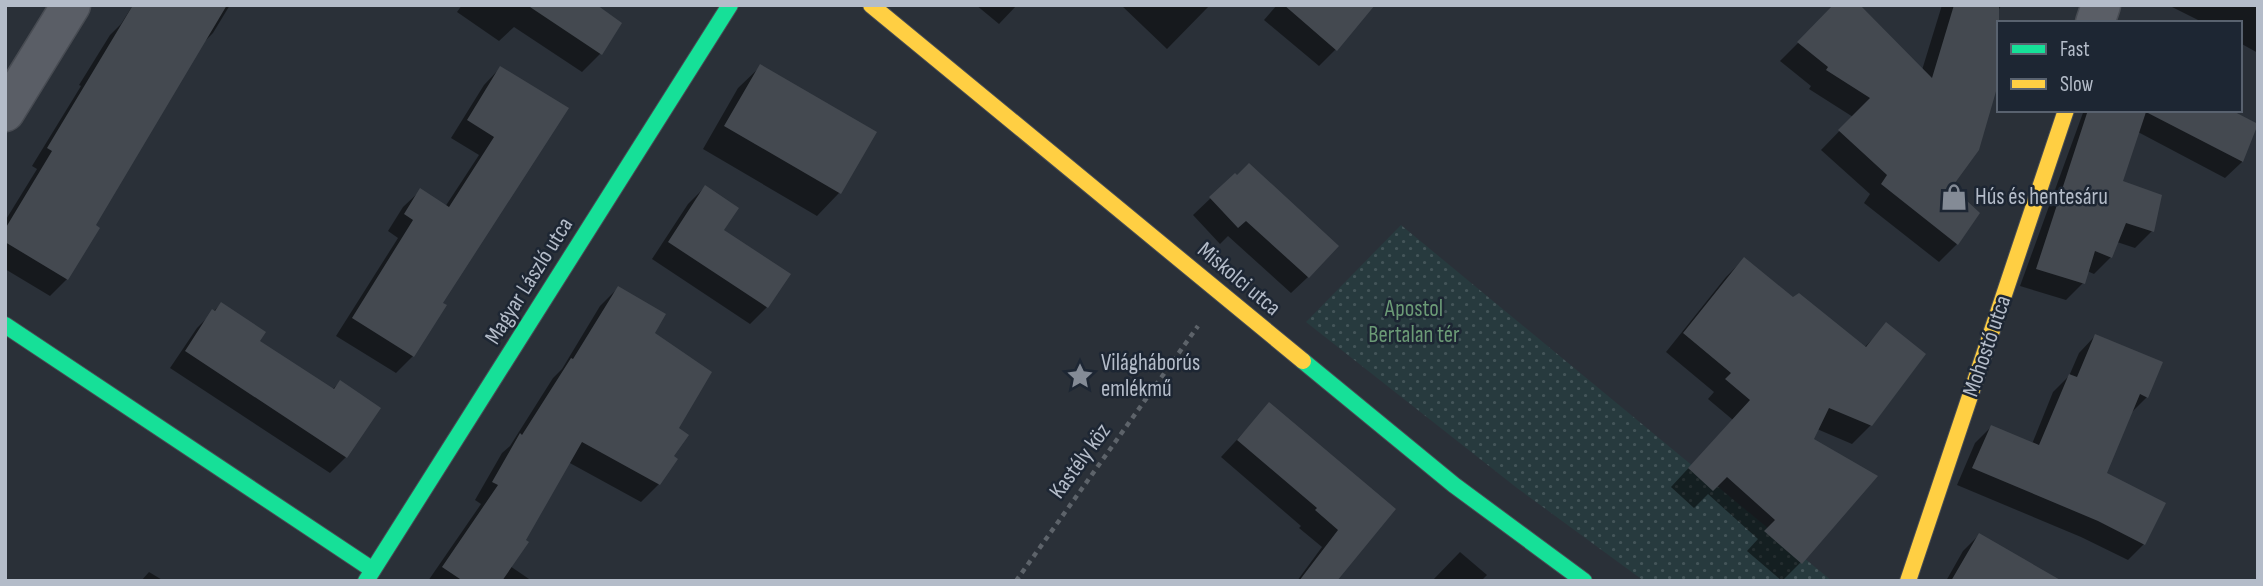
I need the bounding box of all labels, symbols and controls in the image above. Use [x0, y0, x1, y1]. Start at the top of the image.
legend [1997, 21, 2242, 112]
text: Fast [2060, 37, 2090, 62]
text: Slow [2060, 72, 2094, 97]
shop icon: Hús és hentesáru [1939, 182, 1969, 212]
place label: Hús és hentesáru [1975, 183, 2108, 211]
street label: Magyar László utca [479, 212, 579, 350]
street label: Miskolci utca [1192, 236, 1286, 322]
street label: Mohostó utca [1957, 292, 2017, 400]
park label: Apostol Bertalan tér [1368, 295, 1460, 349]
place label: Világháborús emlékmű [1101, 349, 1200, 403]
place icon: Világháborús emlékmű [1065, 361, 1095, 391]
street label: Kastély köz [1043, 418, 1117, 504]

